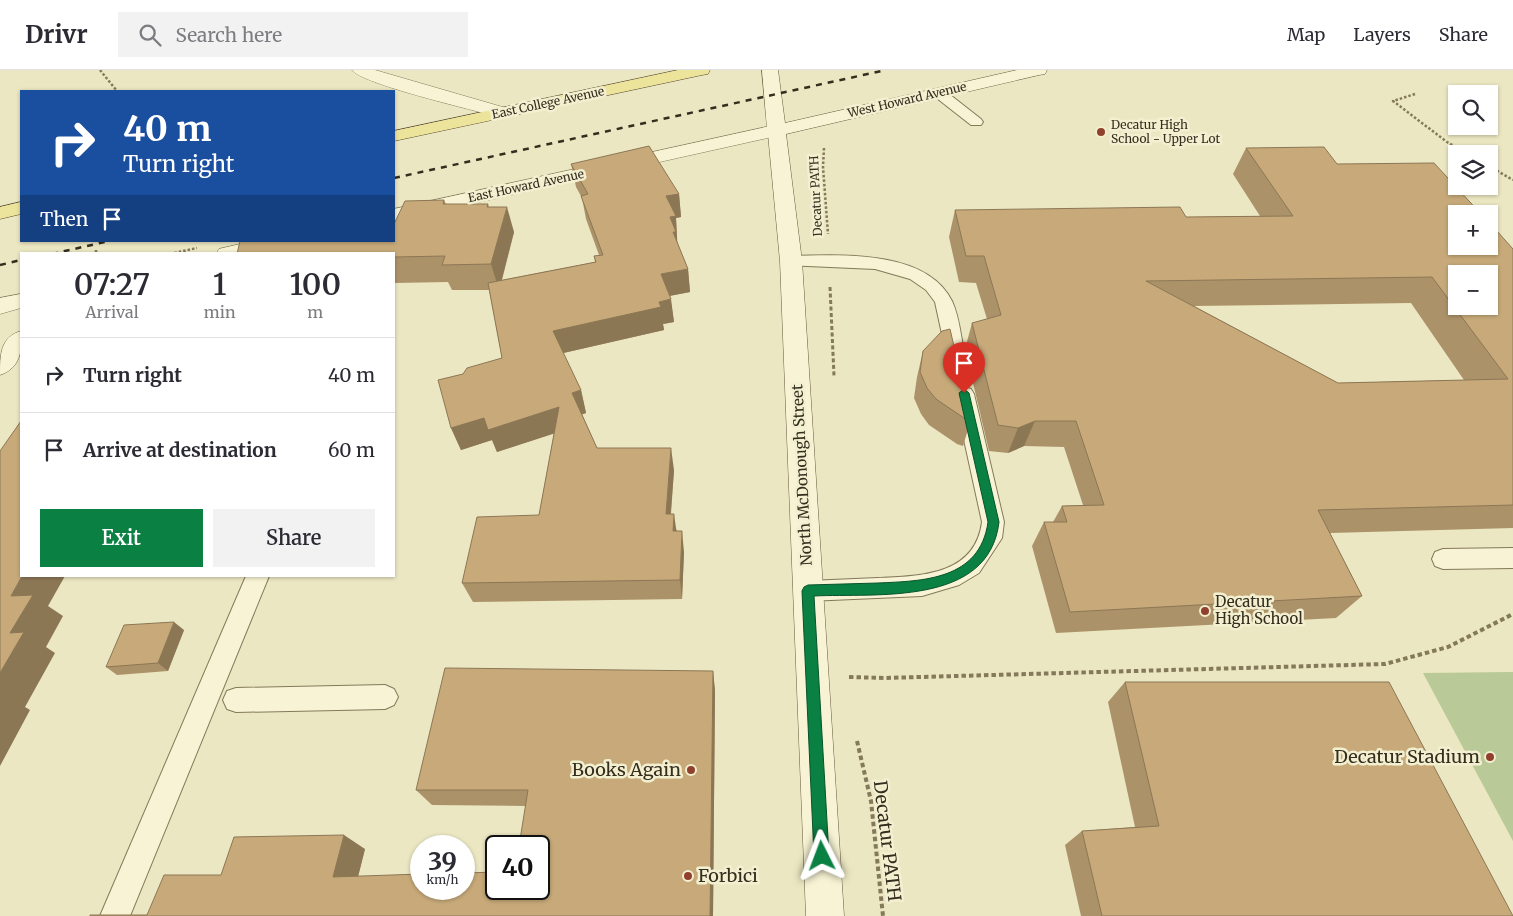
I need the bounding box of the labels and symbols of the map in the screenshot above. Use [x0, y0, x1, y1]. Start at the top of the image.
street label: West Howard Avenue [845, 79, 968, 121]
street label: East College Avenue [490, 83, 606, 122]
place label: Decatur High School - Upper Lot [1111, 117, 1221, 146]
marker: Decatur High School - Upper Lot [1095, 126, 1107, 138]
street label: Decatur PATH [806, 155, 825, 237]
street label: East Howard Avenue [467, 166, 585, 205]
pin [943, 342, 985, 393]
street label: North McDonough Street [787, 384, 816, 566]
place label: Decatur High School [1215, 592, 1303, 628]
marker: Decatur High School [1199, 605, 1211, 617]
place label: Decatur Stadium [1334, 745, 1480, 768]
marker: Decatur Stadium [1484, 751, 1496, 763]
place label: Books Again [572, 758, 681, 781]
marker: Books Again [685, 764, 697, 776]
street label: Decatur PATH [869, 779, 906, 903]
position arrow [795, 829, 847, 881]
speed limit sign: 40 [485, 835, 550, 900]
place label: Forbici [698, 864, 758, 887]
marker: Forbici [682, 870, 694, 882]

